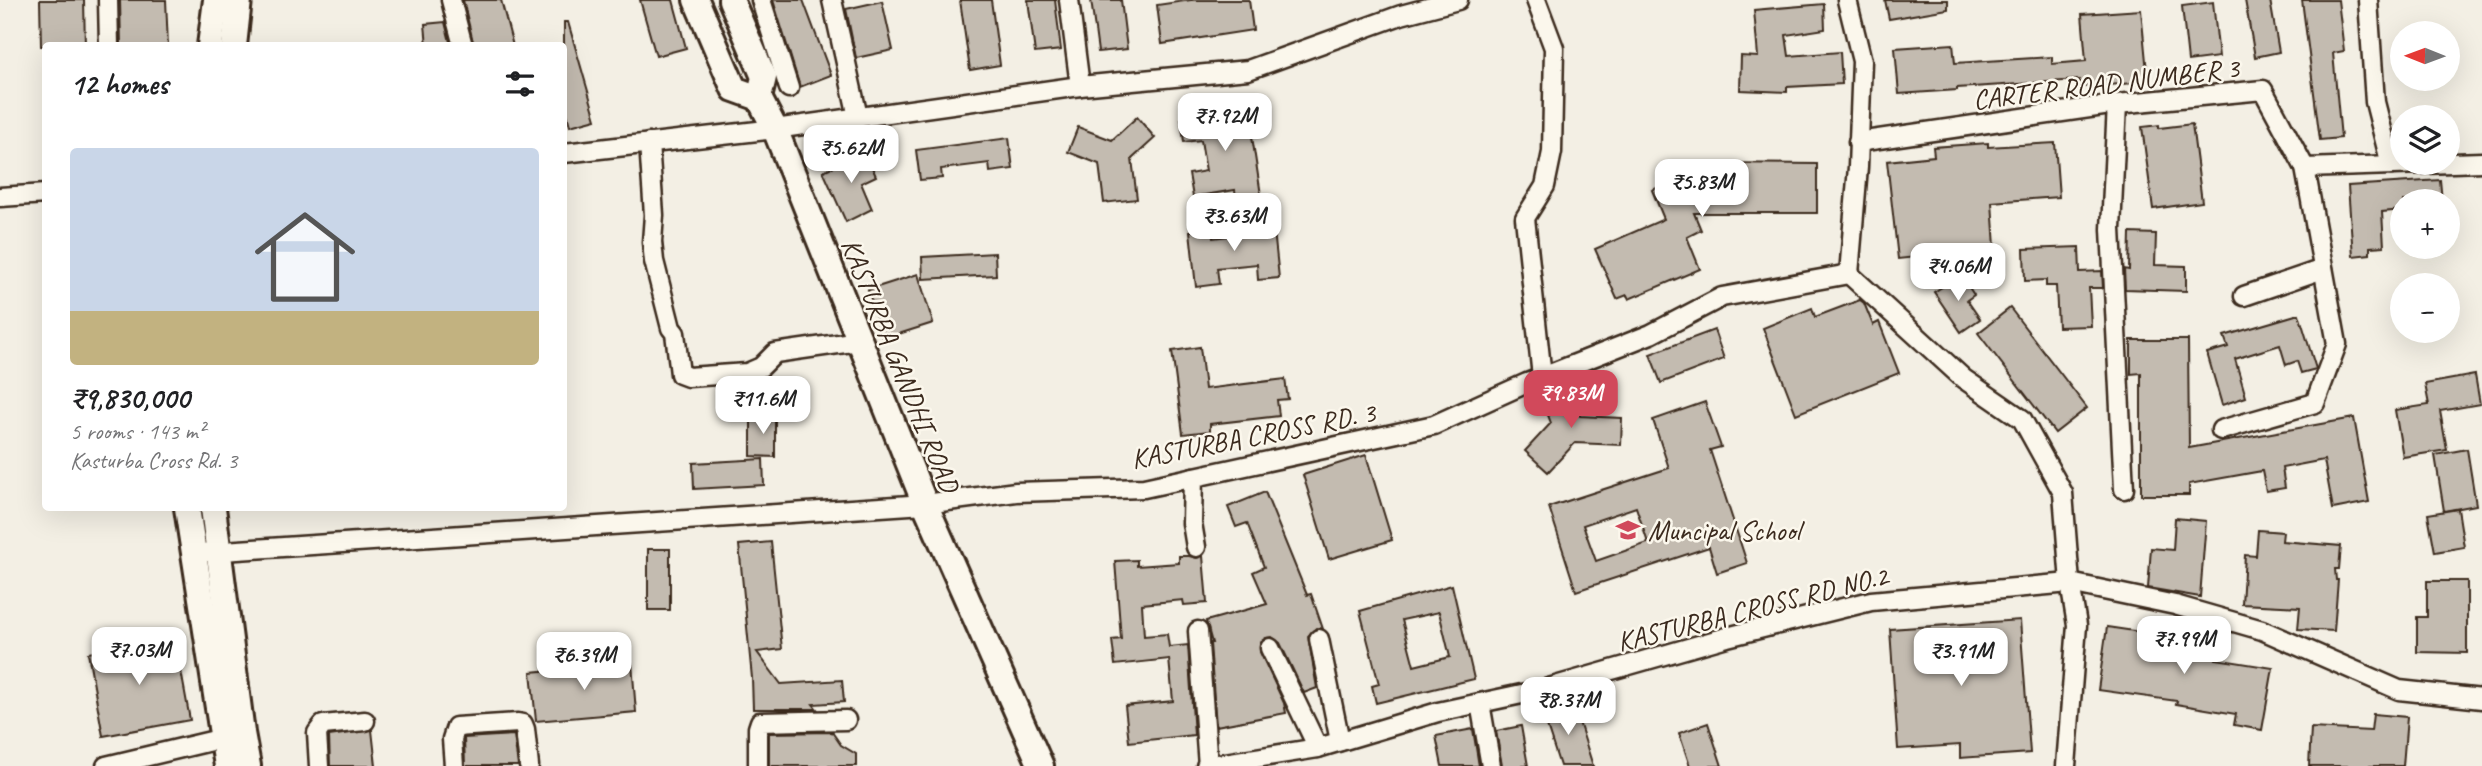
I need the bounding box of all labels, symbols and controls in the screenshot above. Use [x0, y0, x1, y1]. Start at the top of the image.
north arrow [2390, 21, 2460, 91]
map controls [2390, 21, 2460, 343]
street label: CARTER ROAD NUMBER 3 [1971, 50, 2243, 117]
text: 12 homes [70, 65, 168, 103]
icon: filters [501, 65, 539, 103]
pin: ₹7.92M [1168, 94, 1282, 153]
text: ₹7.92M [1194, 101, 1256, 130]
button: layers [2390, 105, 2460, 175]
pin: ₹5.62M [794, 125, 908, 185]
text: ₹5.62M [820, 133, 882, 162]
pin: ₹5.83M [1645, 160, 1759, 219]
text: ₹5.83M [1671, 167, 1733, 196]
button: + [2390, 189, 2460, 259]
icon: home [242, 194, 368, 320]
pin: ₹3.63M [1177, 194, 1291, 253]
text: ₹3.63M [1202, 201, 1266, 230]
street label: KASTURBA GANDHI ROAD [834, 233, 968, 499]
pin: ₹4.06M [1901, 244, 2015, 303]
text: ₹4.06M [1926, 251, 1990, 280]
button: − [2390, 273, 2460, 343]
pin: ₹9.83M [1514, 370, 1628, 430]
pin: ₹11.6M [706, 376, 820, 436]
text: ₹9.83M [1540, 378, 1602, 407]
text: ₹9,830,000 [70, 379, 190, 417]
text: ₹11.6M [731, 384, 795, 413]
street label: KASTURBA CROSS RD. 3 [1128, 394, 1380, 476]
text: 5 rooms · 143 m² [70, 417, 205, 446]
text: Kasturba Cross Rd. 3 [70, 446, 237, 475]
place label: Muncipal School [1648, 513, 1805, 548]
school or university icon: Muncipal School [1614, 516, 1642, 544]
street label: KASTURBA CROSS RD NO.2 [1613, 557, 1893, 659]
pin: ₹7.99M [2127, 616, 2241, 676]
text: ₹7.99M [2153, 624, 2215, 653]
pin: ₹7.03M [82, 628, 196, 687]
pin: ₹3.91M [1904, 628, 2018, 688]
pin: ₹6.39M [527, 632, 641, 692]
text: ₹7.03M [108, 635, 170, 664]
text: ₹3.91M [1930, 636, 1992, 665]
text: ₹6.39M [553, 640, 615, 669]
pin: ₹8.37M [1511, 678, 1625, 737]
text: ₹8.37M [1537, 685, 1599, 714]

